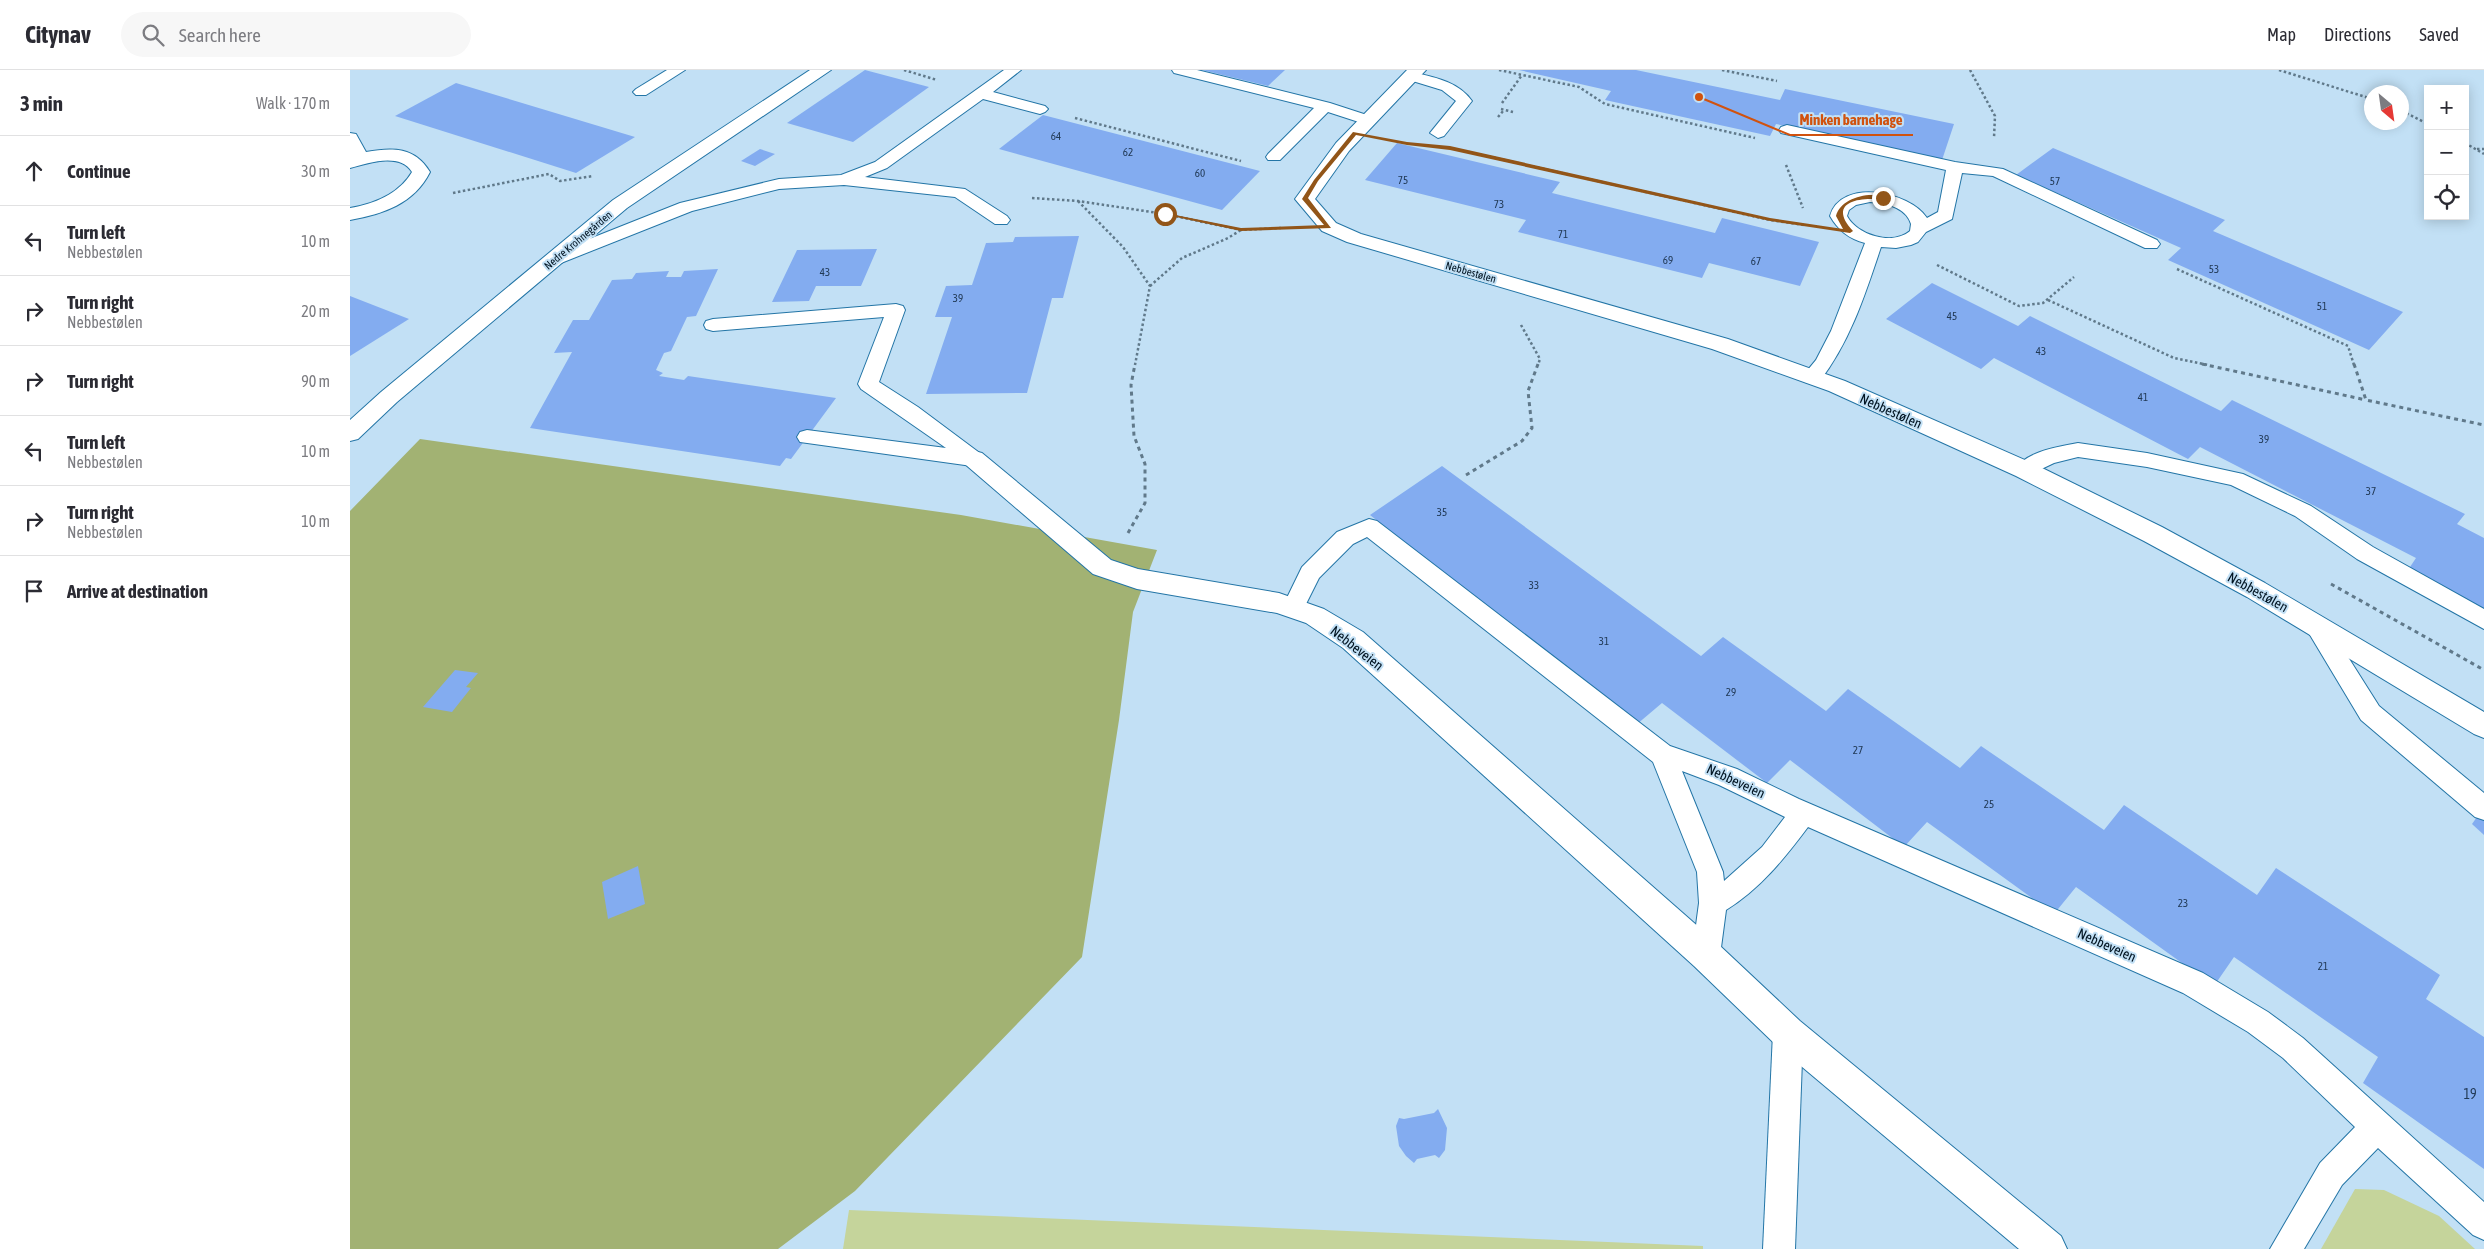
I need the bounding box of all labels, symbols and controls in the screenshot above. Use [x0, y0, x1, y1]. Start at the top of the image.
search box [121, 12, 471, 57]
text: Citynav [25, 21, 91, 48]
icon: search [139, 21, 167, 49]
text: Search here [179, 24, 261, 46]
text: Map [2267, 24, 2296, 45]
text: Directions [2324, 24, 2391, 45]
text: Saved [2419, 24, 2459, 45]
north arrow [2364, 85, 2409, 130]
map controls [2424, 85, 2469, 220]
button: + [2424, 85, 2469, 130]
text: 3 min [20, 91, 63, 115]
text: Walk · 170 m [256, 94, 330, 112]
callout: Minken barnehage [1790, 105, 1913, 135]
text: Minken barnehage [1799, 111, 1903, 128]
house number: 64 [1051, 130, 1061, 142]
button: − [2424, 130, 2469, 175]
house number: 62 [1123, 146, 1133, 158]
icon: ahead [20, 157, 48, 185]
text: Continue [67, 160, 131, 182]
text: 30 m [301, 162, 330, 180]
house number: 60 [1195, 167, 1205, 179]
house number: 75 [1398, 174, 1408, 186]
house number: 57 [2050, 175, 2060, 187]
button: locate [2424, 175, 2469, 220]
route end [1872, 187, 1895, 210]
house number: 73 [1494, 198, 1504, 210]
route start [1154, 203, 1177, 226]
street label: Nedre Krohnegården [542, 208, 614, 272]
text: Turn left [67, 221, 125, 243]
icon: left [20, 227, 48, 255]
house number: 71 [1558, 228, 1568, 240]
text: 10 m [301, 232, 330, 250]
text: Nebbestølen [67, 243, 143, 261]
house number: 69 [1663, 254, 1673, 266]
house number: 67 [1751, 255, 1761, 267]
street label: Nebbestølen [1444, 259, 1498, 285]
house number: 53 [2209, 263, 2219, 275]
house number: 43 [820, 266, 830, 278]
text: Turn right [67, 291, 134, 313]
house number: 39 [953, 292, 963, 304]
icon: right [20, 297, 48, 325]
house number: 51 [2317, 300, 2327, 312]
text: 20 m [301, 302, 330, 320]
house number: 45 [1947, 310, 1957, 322]
text: Nebbestølen [67, 313, 143, 331]
house number: 43 [2036, 345, 2046, 357]
icon: right [20, 367, 48, 395]
text: Turn right [67, 370, 134, 392]
text: 90 m [301, 372, 330, 390]
street label: Nebbestølen [1857, 390, 1925, 432]
house number: 41 [2138, 391, 2148, 403]
text: Turn left [67, 431, 125, 453]
house number: 39 [2259, 433, 2269, 445]
icon: left [20, 437, 48, 465]
text: 10 m [301, 442, 330, 460]
text: Nebbestølen [67, 453, 143, 471]
house number: 37 [2366, 485, 2376, 497]
text: Turn right [67, 501, 134, 523]
house number: 35 [1437, 506, 1447, 518]
icon: right [20, 507, 48, 535]
text: 10 m [301, 512, 330, 530]
text: Nebbestølen [67, 523, 143, 541]
street label: Nebbestølen [2225, 569, 2291, 615]
icon: arrive [20, 577, 48, 605]
house number: 33 [1529, 579, 1539, 591]
text: Arrive at destination [67, 580, 208, 602]
street label: Nebbeveien [1327, 622, 1387, 674]
house number: 31 [1599, 635, 1609, 647]
house number: 29 [1726, 686, 1736, 698]
house number: 27 [1853, 744, 1863, 756]
street label: Nebbeveien [1704, 761, 1768, 801]
house number: 25 [1984, 798, 1994, 810]
house number: 23 [2178, 897, 2188, 909]
street label: Nebbeveien [2075, 925, 2139, 965]
house number: 21 [2318, 960, 2328, 972]
house number: 19 [2463, 1086, 2477, 1102]

